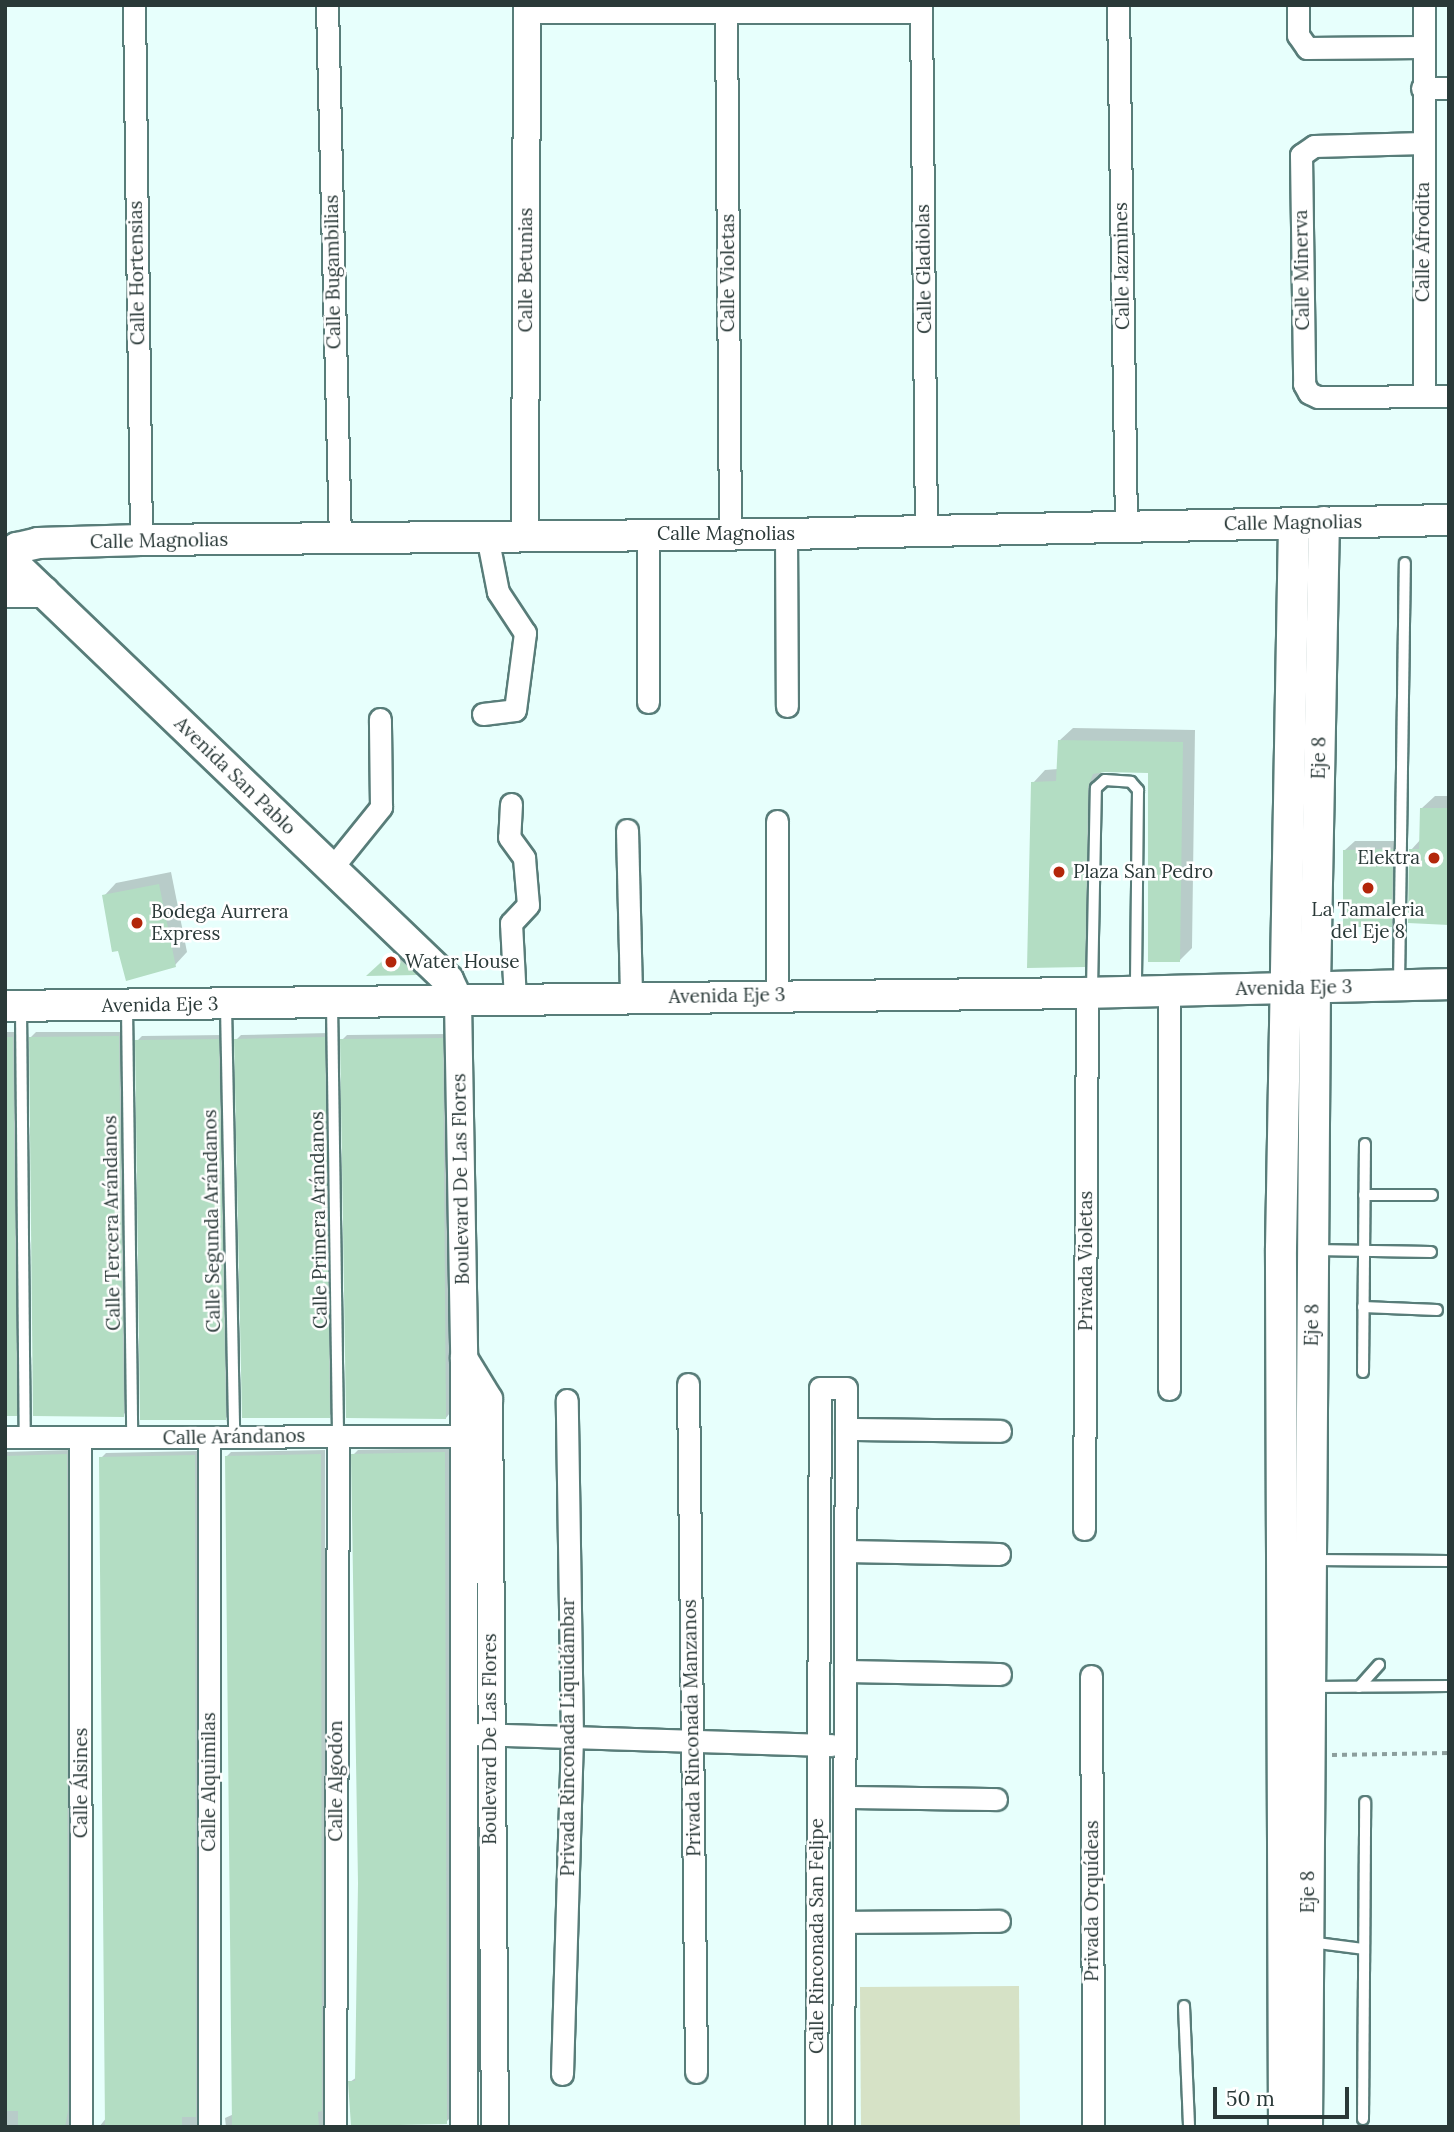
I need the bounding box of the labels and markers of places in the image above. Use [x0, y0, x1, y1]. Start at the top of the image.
place label: Elektra [1357, 847, 1420, 869]
marker: Elektra [1426, 850, 1442, 866]
place label: Plaza San Pedro [1073, 861, 1213, 883]
marker: Plaza San Pedro [1051, 864, 1067, 880]
marker: La Tamaleria del Eje 8 [1360, 880, 1376, 896]
place label: La Tamaleria del Eje 8 [1311, 899, 1425, 943]
place label: Bodega Aurrera Express [151, 901, 289, 945]
marker: Bodega Aurrera Express [129, 915, 145, 931]
place label: Water House [405, 951, 520, 973]
marker: Water House [383, 954, 399, 970]

